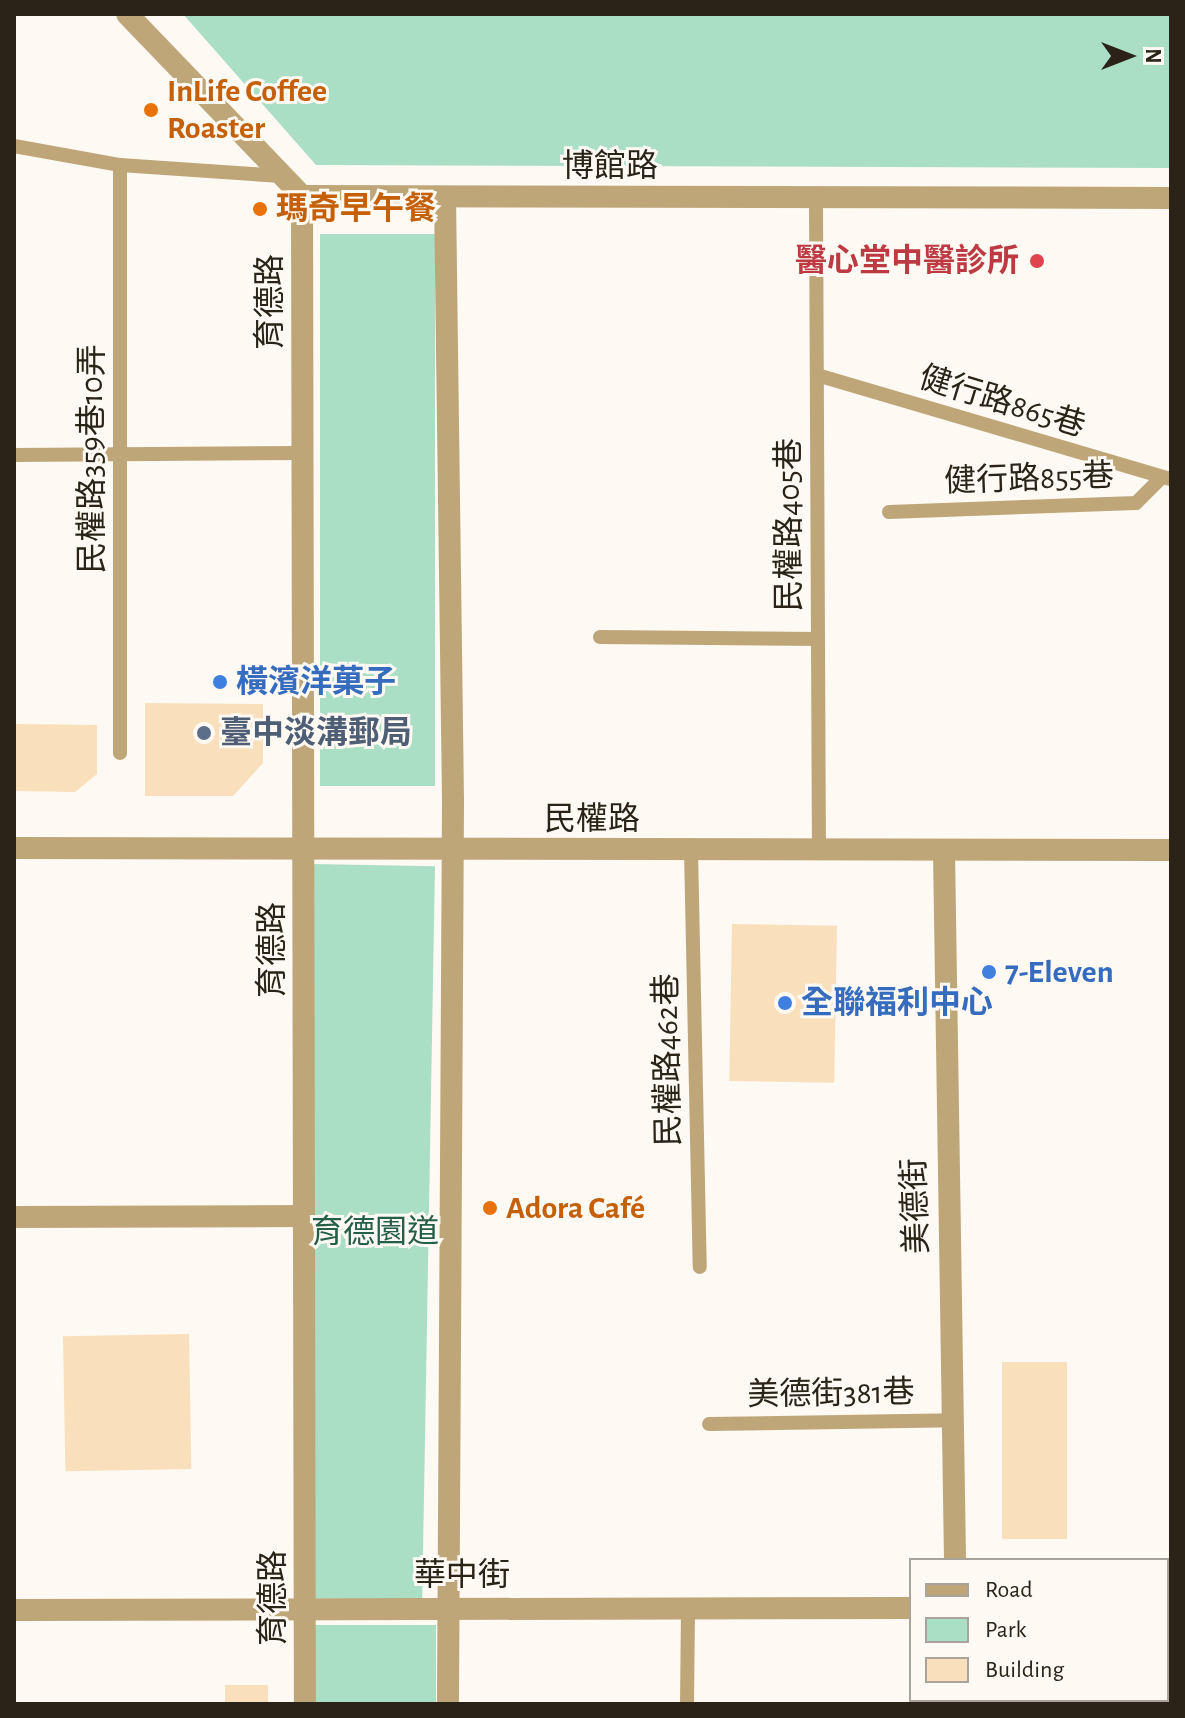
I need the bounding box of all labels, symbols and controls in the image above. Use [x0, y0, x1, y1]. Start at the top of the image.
north arrow [1089, 16, 1169, 96]
text: N [1142, 48, 1164, 64]
place label: InLife Coffee Roaster [167, 73, 327, 148]
marker: InLife Coffee Roaster [142, 101, 160, 119]
street label: 博館路 [562, 147, 658, 185]
place label: 瑪奇早午餐 [276, 190, 436, 228]
marker: 瑪奇早午餐 [251, 200, 269, 218]
place label: 醫心堂中醫診所 [795, 242, 1019, 280]
marker: 醫心堂中醫診所 [1026, 250, 1048, 272]
street label: 育德路 [251, 254, 289, 350]
street label: 民權路359巷10弄 [73, 344, 111, 574]
street label: 健行路865巷 [914, 359, 1090, 445]
street label: 民權路405巷 [770, 438, 808, 612]
street label: 健行路855巷 [943, 457, 1115, 501]
place label: 橫濱洋菓子 [236, 663, 396, 701]
marker: 橫濱洋菓子 [211, 673, 229, 691]
place label: 臺中淡溝郵局 [220, 714, 412, 752]
marker: 臺中淡溝郵局 [195, 724, 213, 742]
street label: 民權路 [544, 800, 640, 838]
street label: 育德路 [253, 902, 291, 998]
place label: 7-Eleven [1005, 953, 1114, 991]
marker: 7-Eleven [980, 963, 998, 981]
street label: 民權路462巷 [647, 973, 689, 1147]
place label: 全聯福利中心 [801, 984, 993, 1022]
marker: 全聯福利中心 [776, 994, 794, 1012]
street label: 美德街 [895, 1157, 937, 1255]
place label: Adora Café [506, 1189, 645, 1227]
marker: Adora Café [481, 1199, 499, 1217]
park label: 育德園道 [311, 1213, 439, 1251]
street label: 美德街381巷 [747, 1373, 915, 1415]
street label: 育德路 [254, 1550, 292, 1646]
street label: 華中街 [414, 1556, 510, 1594]
legend [909, 1558, 1169, 1702]
text: Road [985, 1578, 1033, 1602]
text: Park [985, 1618, 1026, 1642]
text: Building [985, 1658, 1064, 1682]

